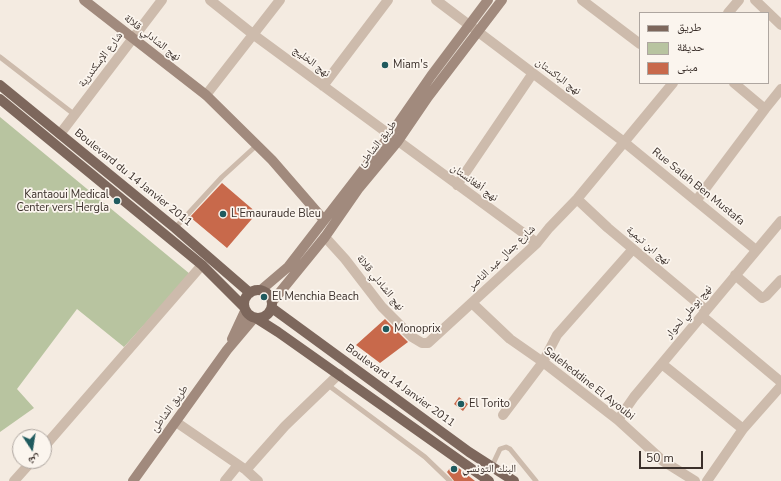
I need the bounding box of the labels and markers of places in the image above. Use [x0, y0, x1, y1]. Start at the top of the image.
place label: Miam's [393, 58, 428, 72]
marker: Miam's [380, 60, 390, 70]
place label: Kantaoui Medical Center vers Hergla [16, 188, 109, 214]
marker: Kantaoui Medical Center vers Hergla [112, 196, 122, 206]
place label: L'Emauraude Bleu [231, 207, 321, 221]
marker: L'Emauraude Bleu [218, 209, 228, 219]
place label: El Menchia Beach [272, 290, 359, 304]
marker: El Menchia Beach [259, 292, 269, 302]
place label: Monoprix [394, 322, 441, 336]
marker: Monoprix [381, 324, 391, 334]
place label: El Torito [469, 397, 510, 411]
marker: El Torito [456, 399, 466, 409]
place label: البنك التونسي [462, 462, 516, 476]
marker: البنك التونسي [449, 464, 459, 474]

